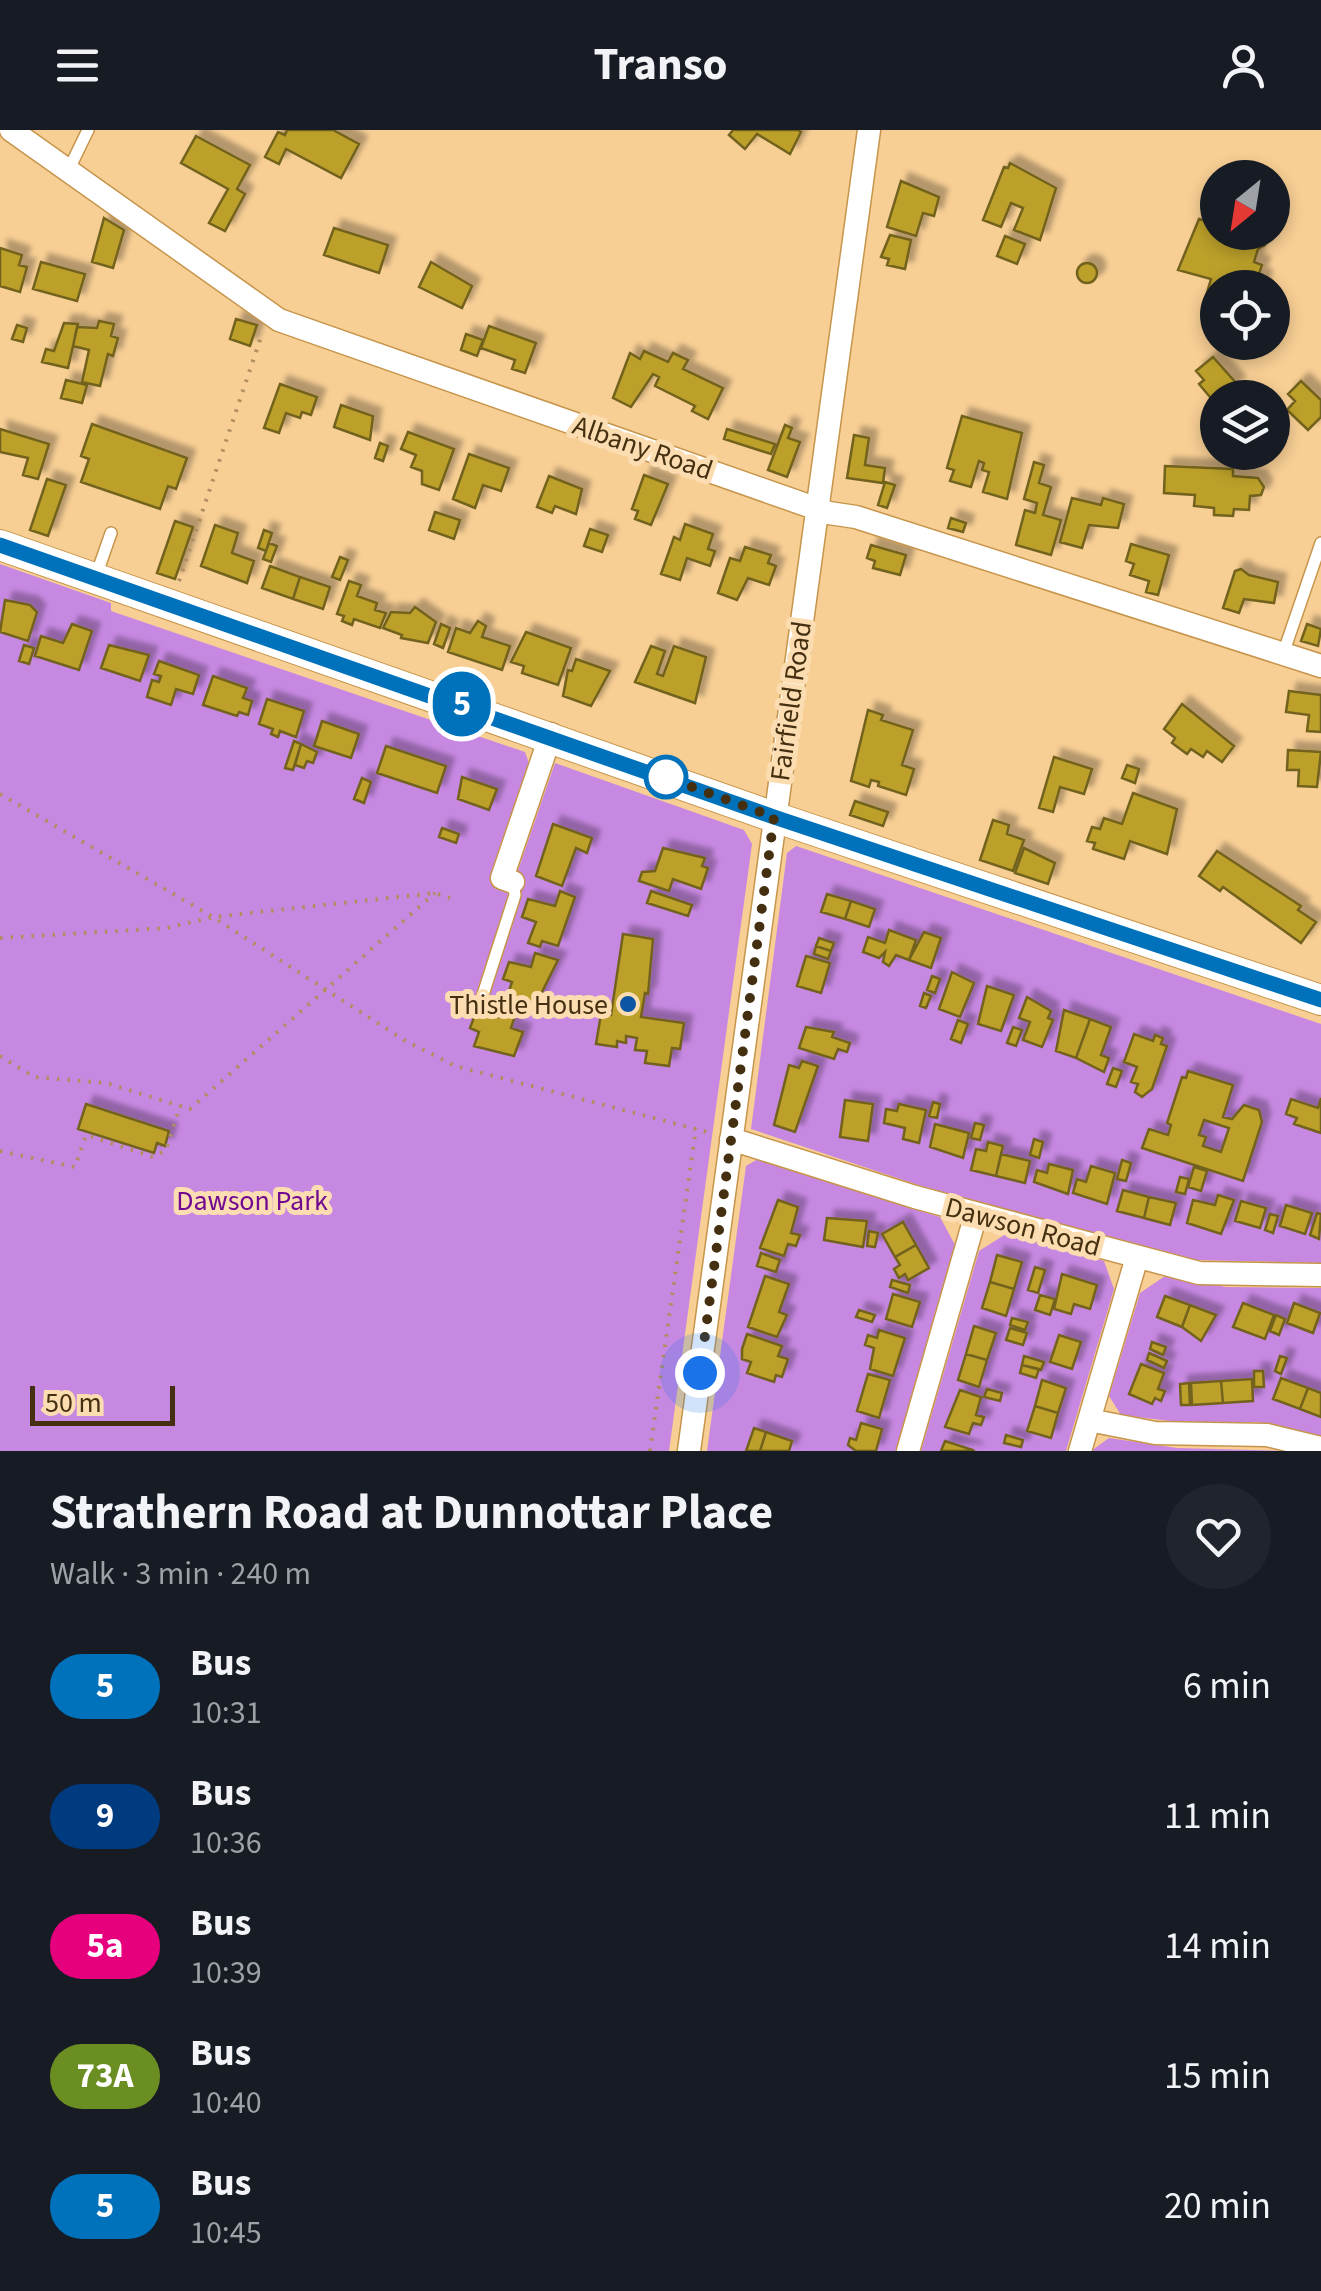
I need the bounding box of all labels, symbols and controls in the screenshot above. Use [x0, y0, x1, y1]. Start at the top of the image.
text: Transo [593, 33, 728, 97]
icon: menu [50, 38, 105, 93]
icon: person [1216, 38, 1271, 93]
north arrow [1200, 160, 1290, 250]
map controls [1200, 160, 1290, 470]
button: locate [1200, 270, 1290, 360]
button: layers [1200, 380, 1290, 470]
street label: Albany Road [567, 405, 718, 491]
street label: Fairfield Road [760, 619, 822, 784]
line badge: 5 [430, 672, 494, 736]
text: 5 [453, 679, 471, 729]
unlabelled marker [645, 756, 687, 798]
place label: Thistle House [449, 985, 608, 1025]
marker: Thistle House [617, 993, 639, 1015]
park label: Dawson Park [176, 1181, 328, 1221]
street label: Dawson Road [941, 1187, 1105, 1267]
your location [675, 1348, 725, 1398]
scale bar [30, 1381, 175, 1426]
text: 50 m [45, 1383, 102, 1423]
text: Strathern Road at Dunnottar Place [50, 1479, 773, 1547]
button: heart [1166, 1484, 1271, 1589]
text: Walk · 3 min · 240 m [50, 1551, 311, 1597]
text: Bus [190, 1636, 251, 1690]
text: 6 min [1183, 1659, 1271, 1713]
text: 5 [96, 1661, 114, 1711]
text: 10:31 [190, 1690, 262, 1736]
text: Bus [190, 1766, 251, 1820]
text: 11 min [1164, 1789, 1271, 1843]
text: 9 [96, 1791, 114, 1841]
text: 10:36 [190, 1820, 262, 1866]
text: Bus [190, 1896, 251, 1950]
text: 14 min [1164, 1919, 1271, 1973]
text: 5a [87, 1921, 123, 1971]
text: 10:39 [190, 1950, 262, 1996]
text: Bus [190, 2026, 251, 2080]
text: 15 min [1164, 2049, 1271, 2103]
text: 73A [76, 2051, 134, 2101]
text: 10:40 [190, 2080, 262, 2126]
text: Bus [190, 2156, 251, 2210]
text: 20 min [1164, 2179, 1271, 2233]
text: 5 [96, 2181, 114, 2231]
text: 10:45 [190, 2210, 262, 2256]

